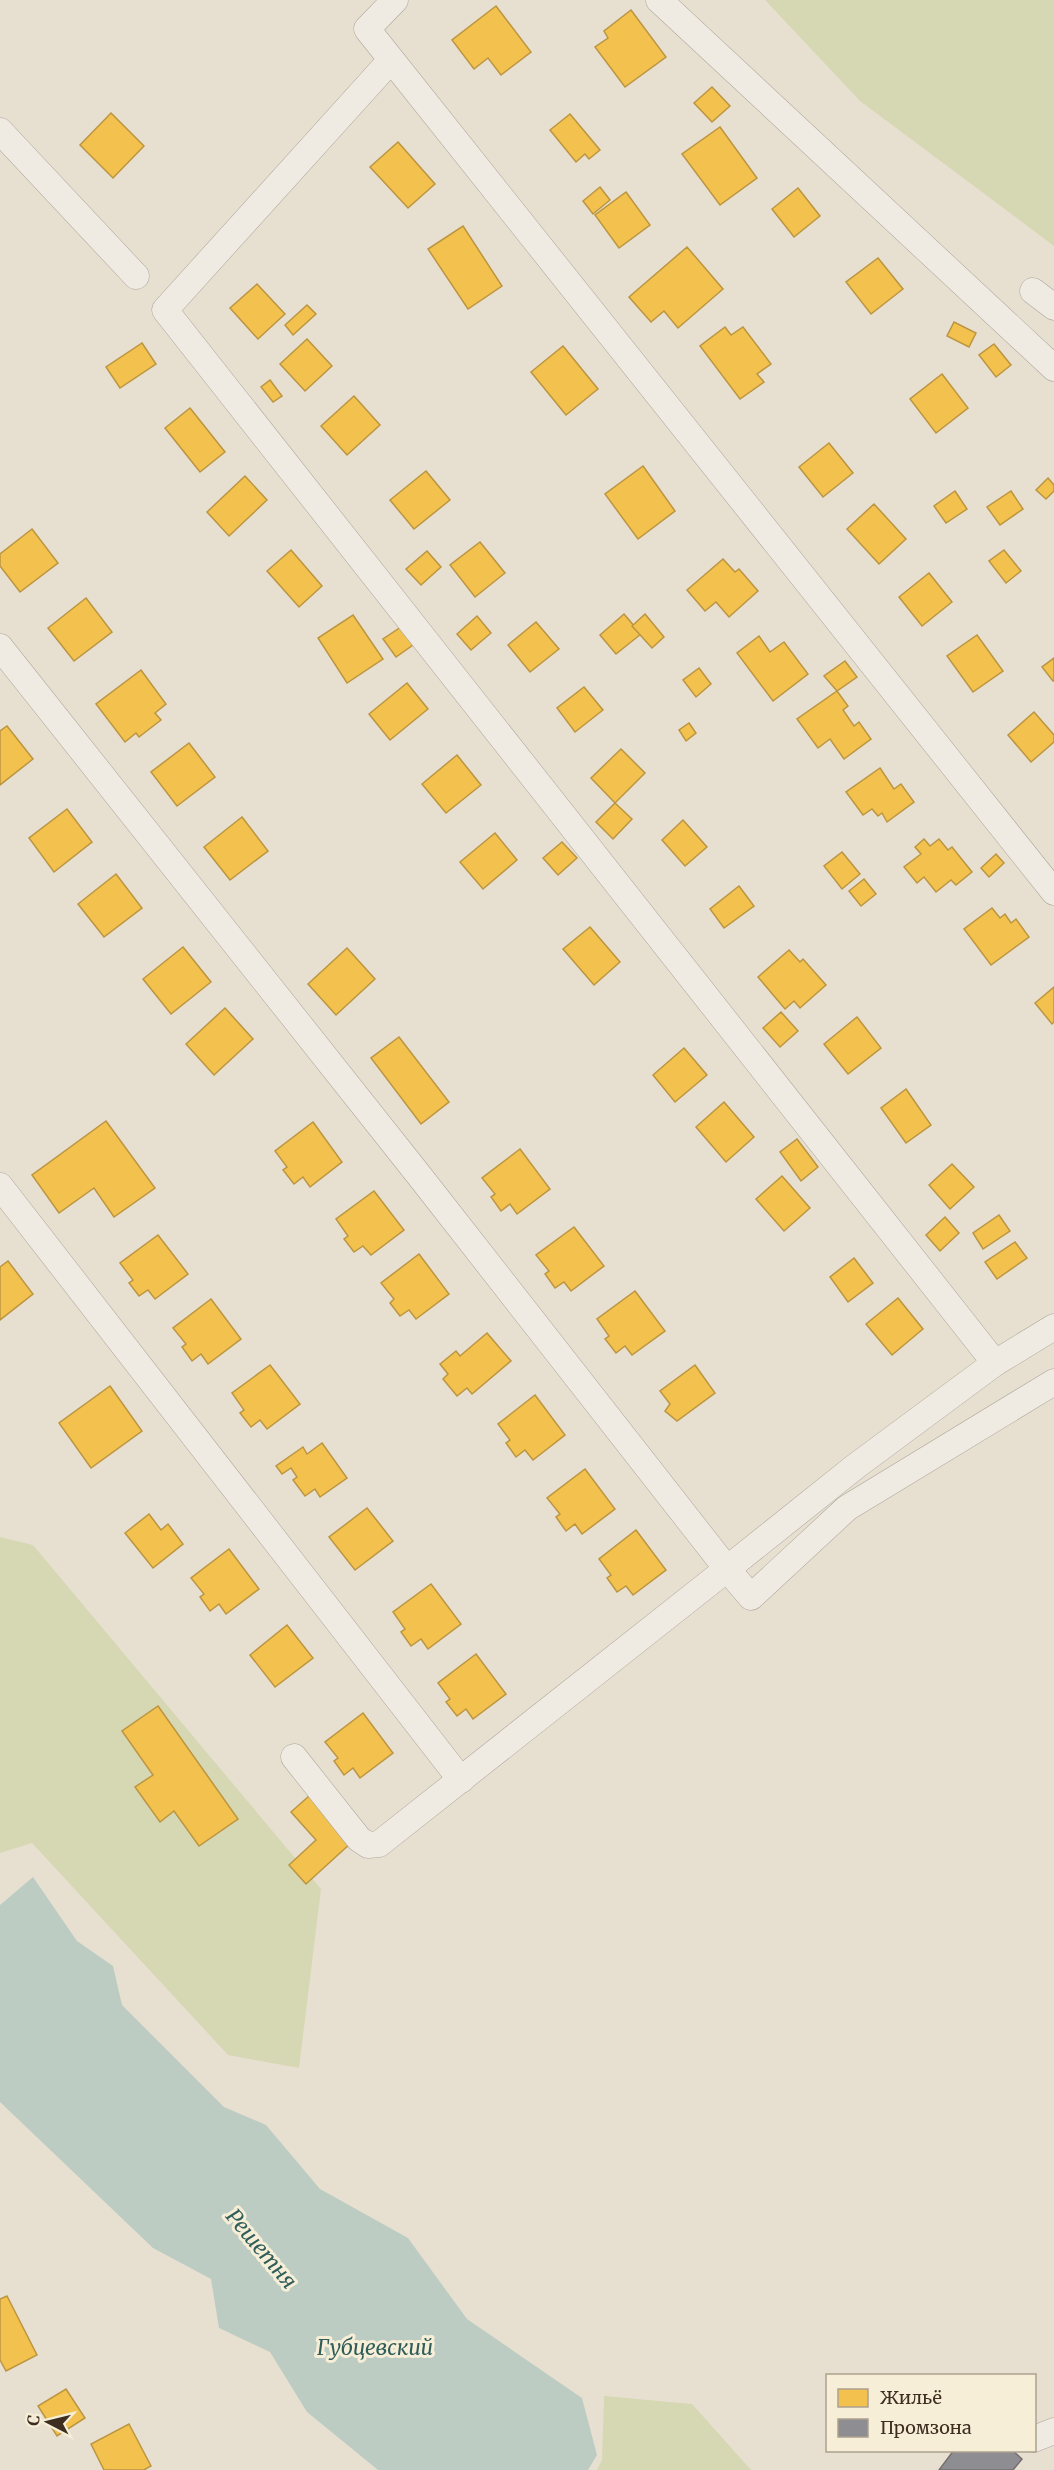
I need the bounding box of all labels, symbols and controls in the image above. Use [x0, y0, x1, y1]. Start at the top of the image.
water label: Решетня [220, 2203, 303, 2294]
water label: Губцевский [317, 2334, 433, 2361]
legend [826, 2374, 1036, 2452]
text: Жильё [880, 2386, 942, 2409]
north arrow [18, 2392, 78, 2452]
text: С [23, 2414, 44, 2427]
text: Промзона [880, 2416, 972, 2439]

